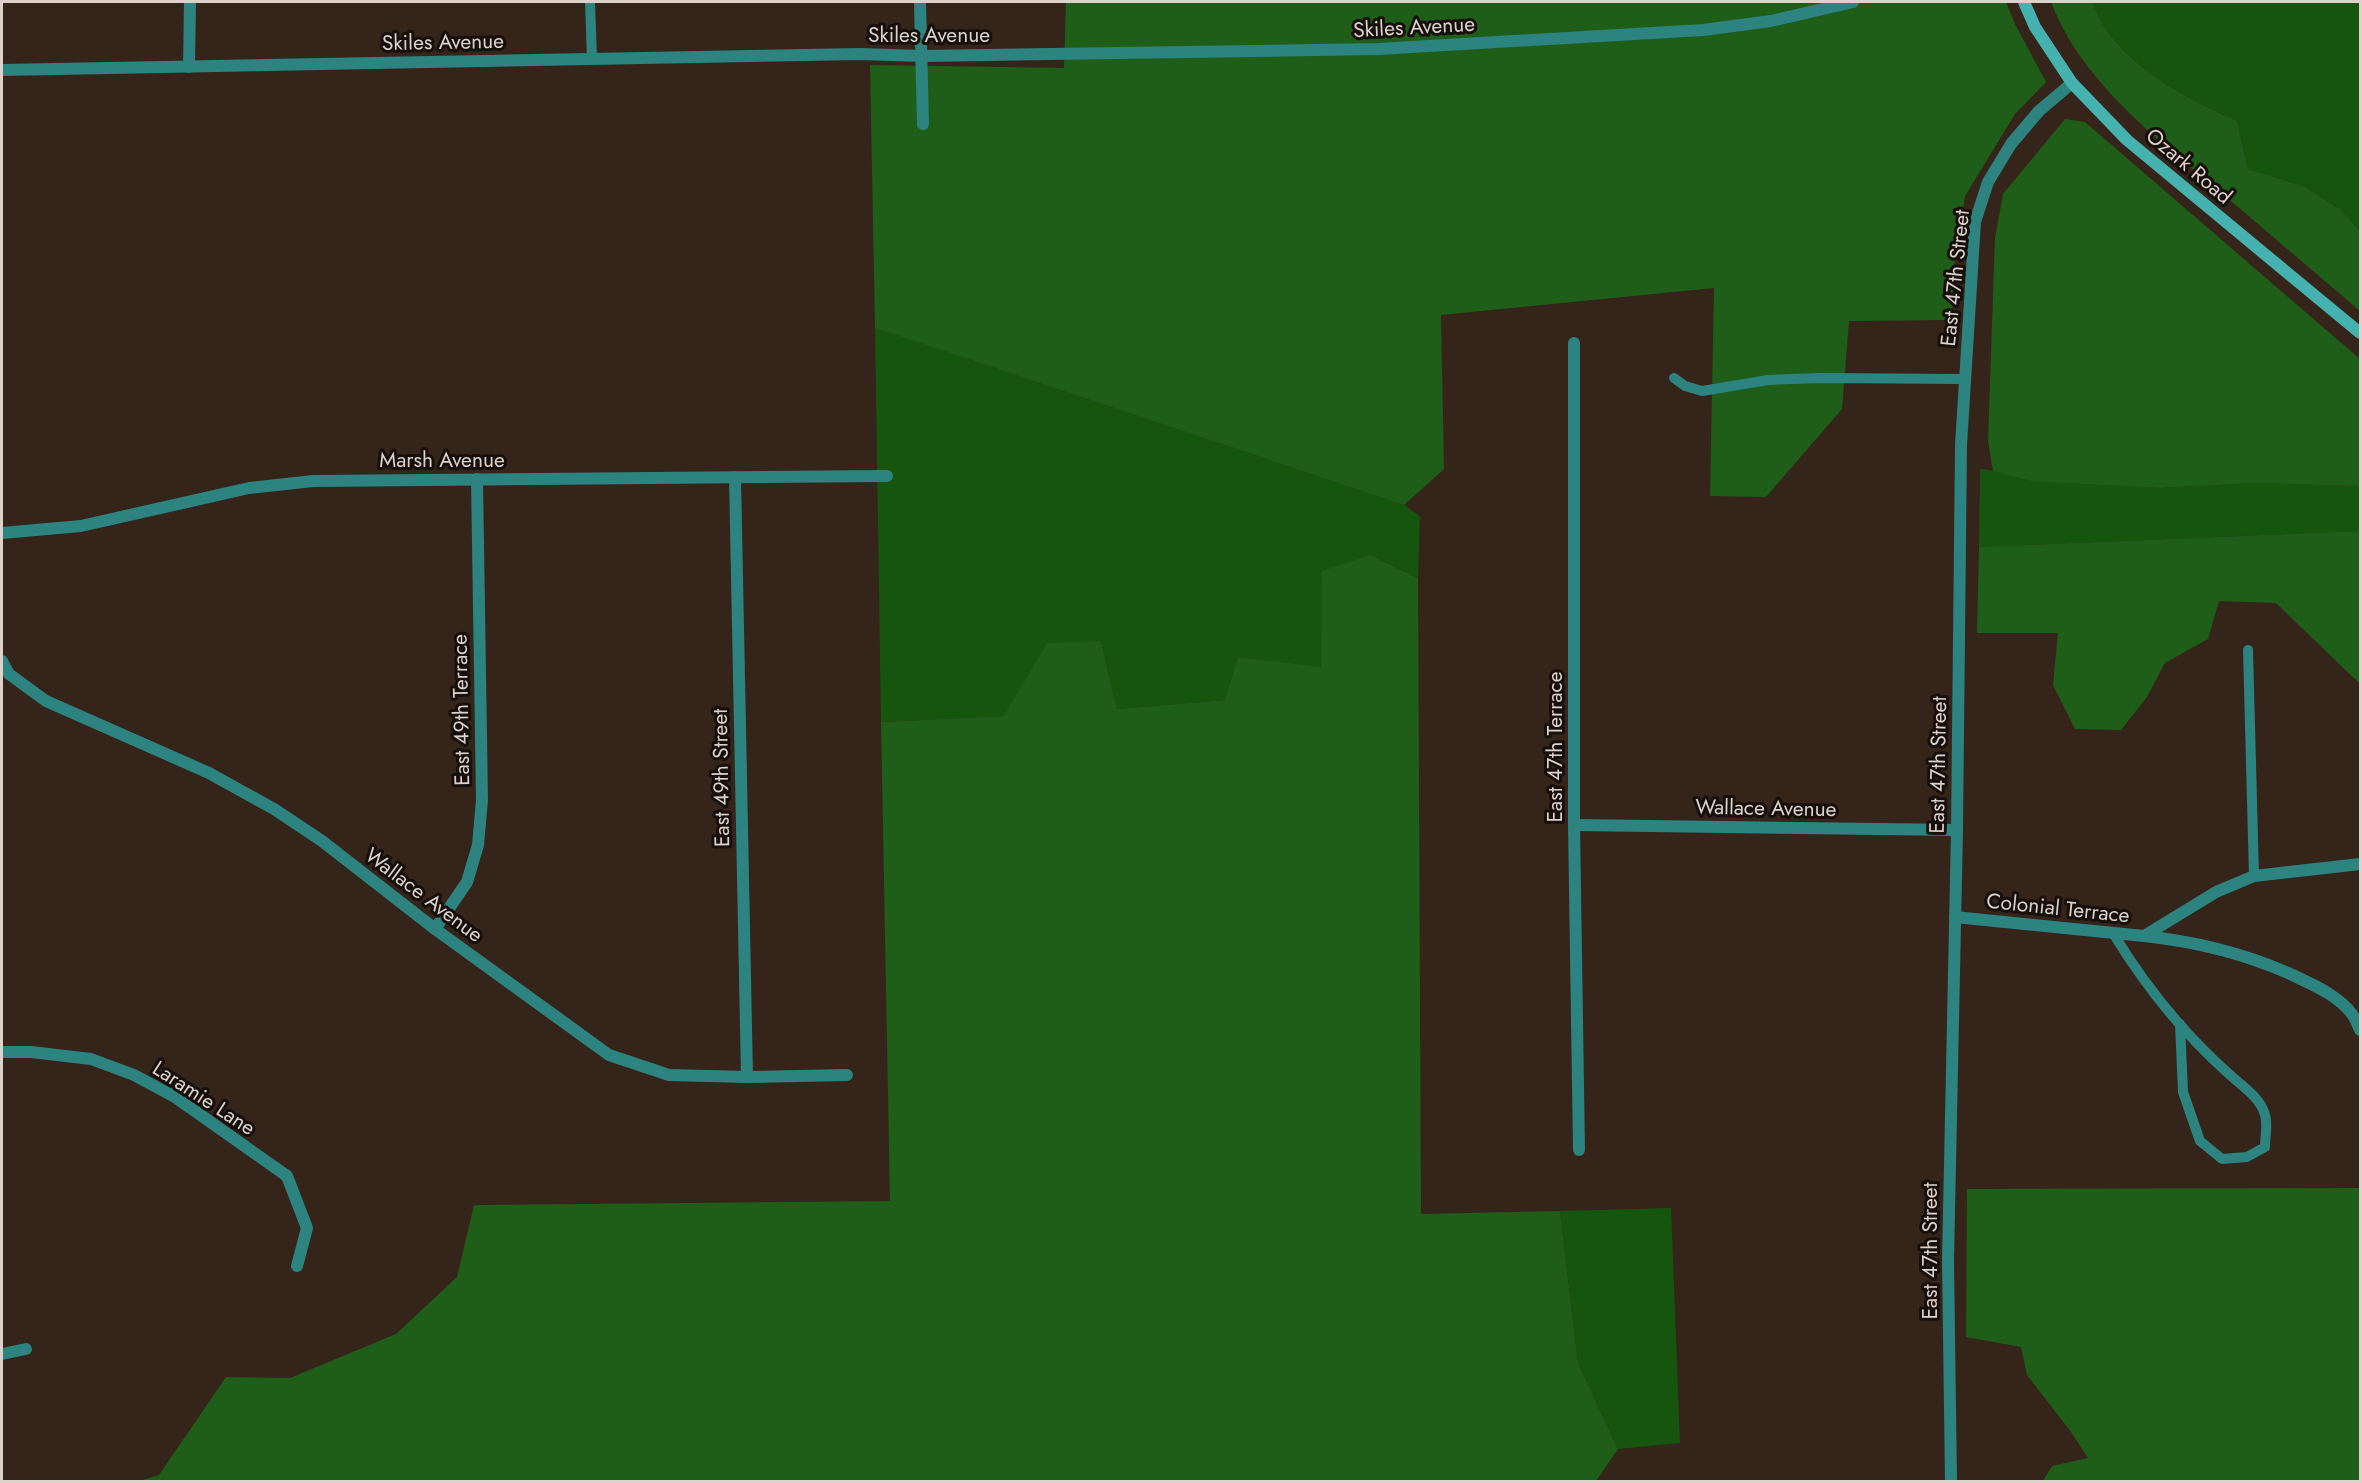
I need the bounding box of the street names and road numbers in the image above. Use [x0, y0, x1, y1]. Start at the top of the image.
street label: Skiles Avenue [1352, 9, 1476, 45]
street label: Skiles Avenue [868, 20, 990, 50]
street label: Skiles Avenue [382, 26, 504, 58]
street label: Ozark Road [2139, 121, 2239, 211]
street label: East 47th Street [1933, 208, 1977, 348]
street label: Marsh Avenue [379, 445, 505, 475]
street label: East 49th Terrace [445, 634, 477, 786]
street label: East 47th Terrace [1540, 671, 1570, 822]
street label: East 47th Street [1922, 696, 1954, 834]
street label: East 49th Street [705, 709, 737, 847]
street label: Wallace Avenue [1695, 792, 1837, 824]
street label: Wallace Avenue [359, 841, 490, 950]
street label: Colonial Terrace [1985, 886, 2131, 930]
street label: Laramie Lane [147, 1054, 261, 1143]
street label: East 47th Street [1915, 1182, 1945, 1320]

